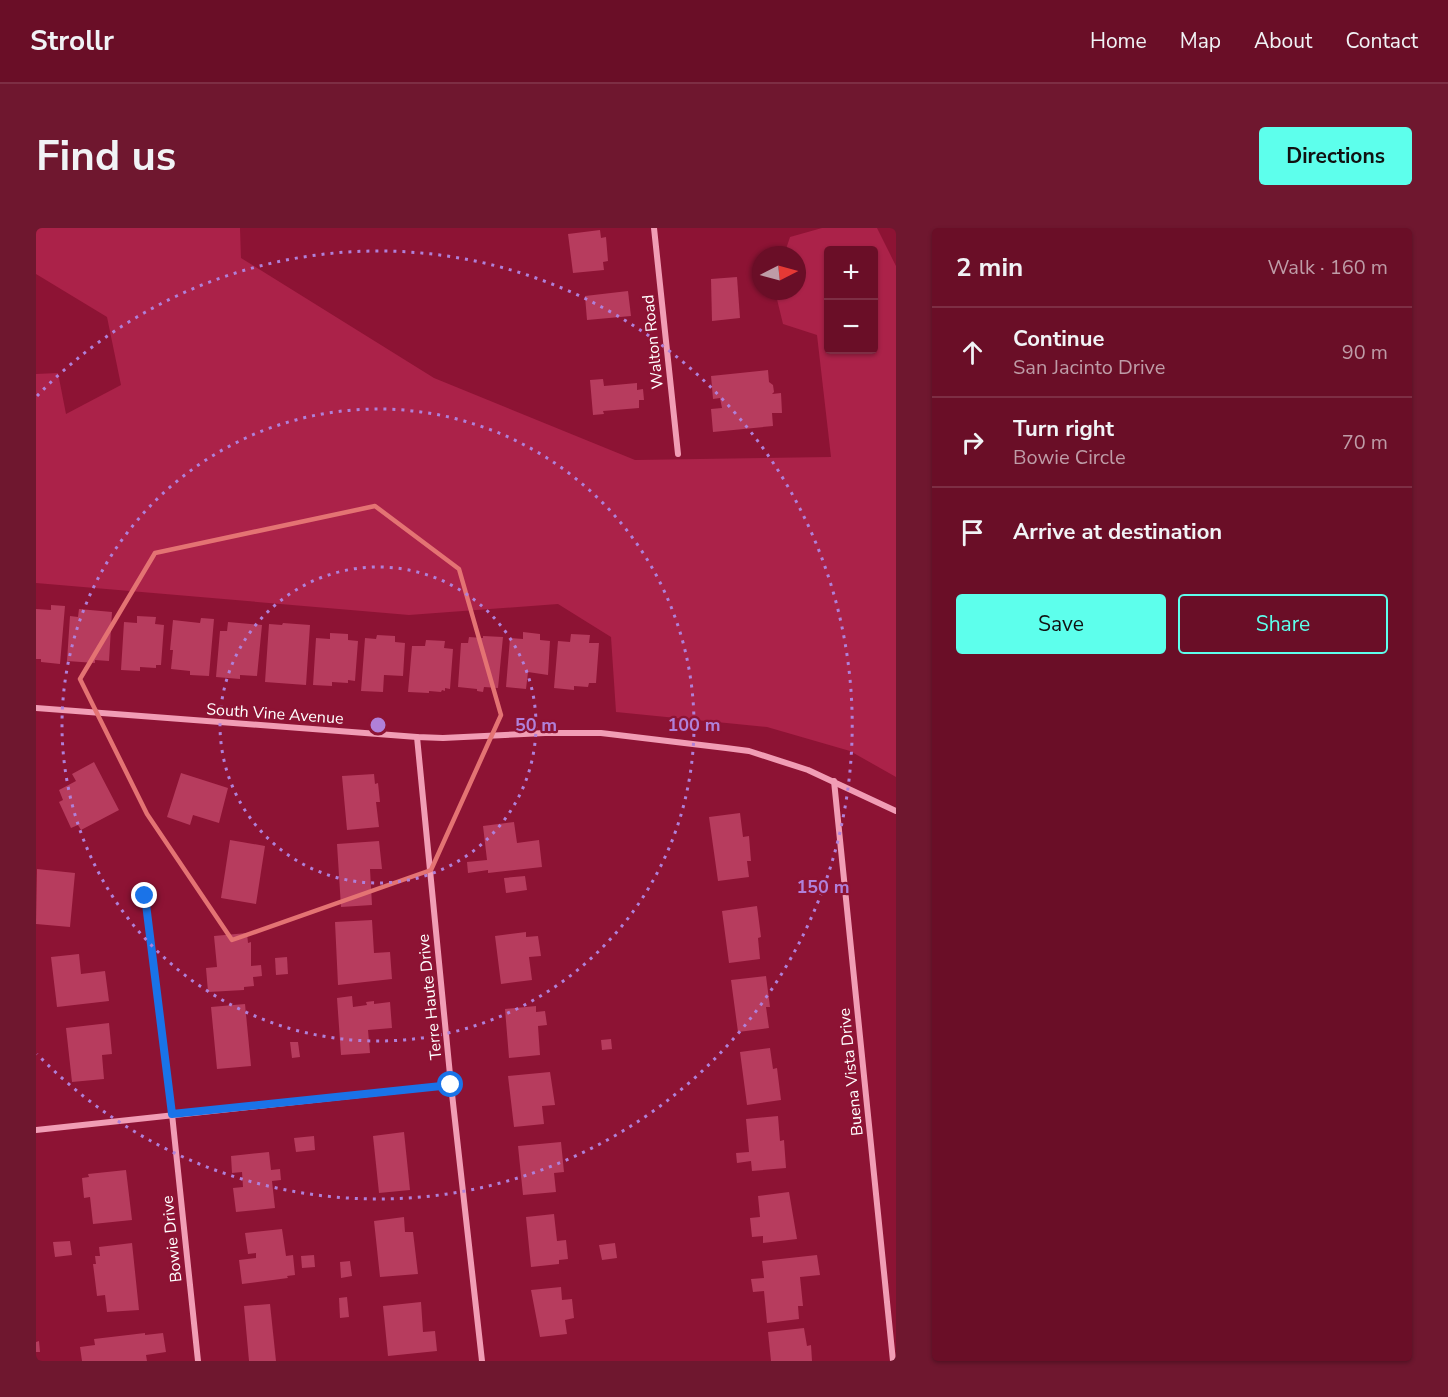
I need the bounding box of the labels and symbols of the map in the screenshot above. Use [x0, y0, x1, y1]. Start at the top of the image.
north arrow [752, 246, 806, 300]
street label: Walton Road [637, 294, 669, 390]
street label: South Vine Avenue [206, 698, 344, 730]
text: 50 m [515, 713, 557, 737]
text: 100 m [667, 713, 721, 737]
centre of rings [368, 715, 388, 735]
text: 150 m [796, 875, 850, 899]
route end [131, 882, 157, 908]
street label: Terre Haute Drive [412, 933, 448, 1061]
street label: Buena Vista Drive [833, 1007, 869, 1137]
route start [437, 1071, 463, 1097]
street label: Bowie Drive [156, 1194, 187, 1283]

